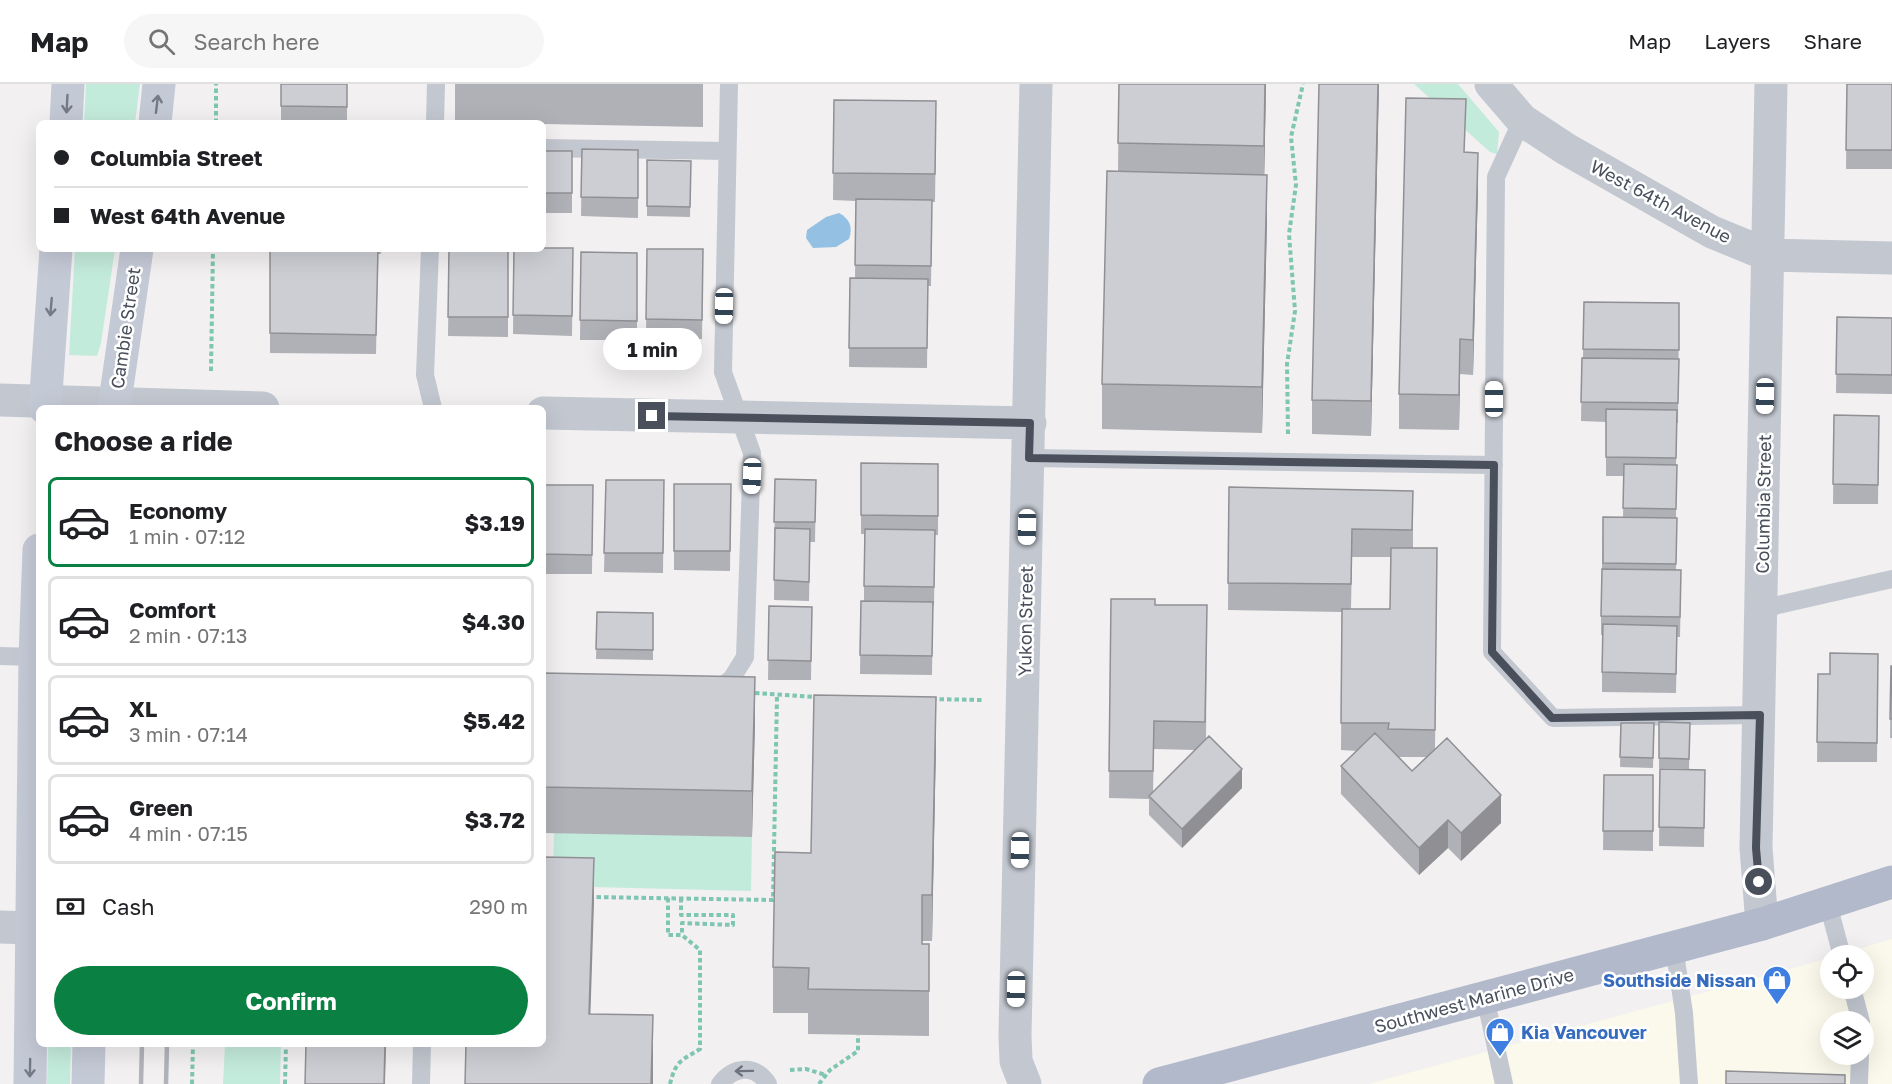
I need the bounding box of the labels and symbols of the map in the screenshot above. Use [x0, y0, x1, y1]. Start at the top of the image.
one-way arrow [62, 93, 73, 113]
one-way arrow [152, 94, 163, 114]
street label: West 64th Avenue [1587, 155, 1735, 247]
street label: Cambie Street [106, 266, 144, 390]
car [715, 288, 733, 324]
one-way arrow [45, 297, 56, 317]
callout: 1 min [602, 329, 702, 371]
car [1756, 378, 1774, 414]
car [1485, 381, 1503, 417]
route end [638, 402, 665, 429]
street label: Columbia Street [1751, 434, 1775, 574]
car [742, 458, 762, 494]
car [1018, 509, 1036, 545]
street label: Yukon Street [1013, 565, 1037, 677]
car [1011, 832, 1029, 868]
route start [1745, 868, 1772, 895]
street label: Southwest Marine Drive [1372, 963, 1576, 1037]
shop icon: Southside Nissan [1761, 964, 1793, 1006]
place label: Southside Nissan [1603, 969, 1756, 991]
car [1007, 971, 1025, 1007]
shop icon: Kia Vancouver [1484, 1016, 1516, 1058]
place label: Kia Vancouver [1521, 1021, 1647, 1043]
one-way arrow [24, 1057, 36, 1077]
one-way arrow [735, 1065, 754, 1077]

